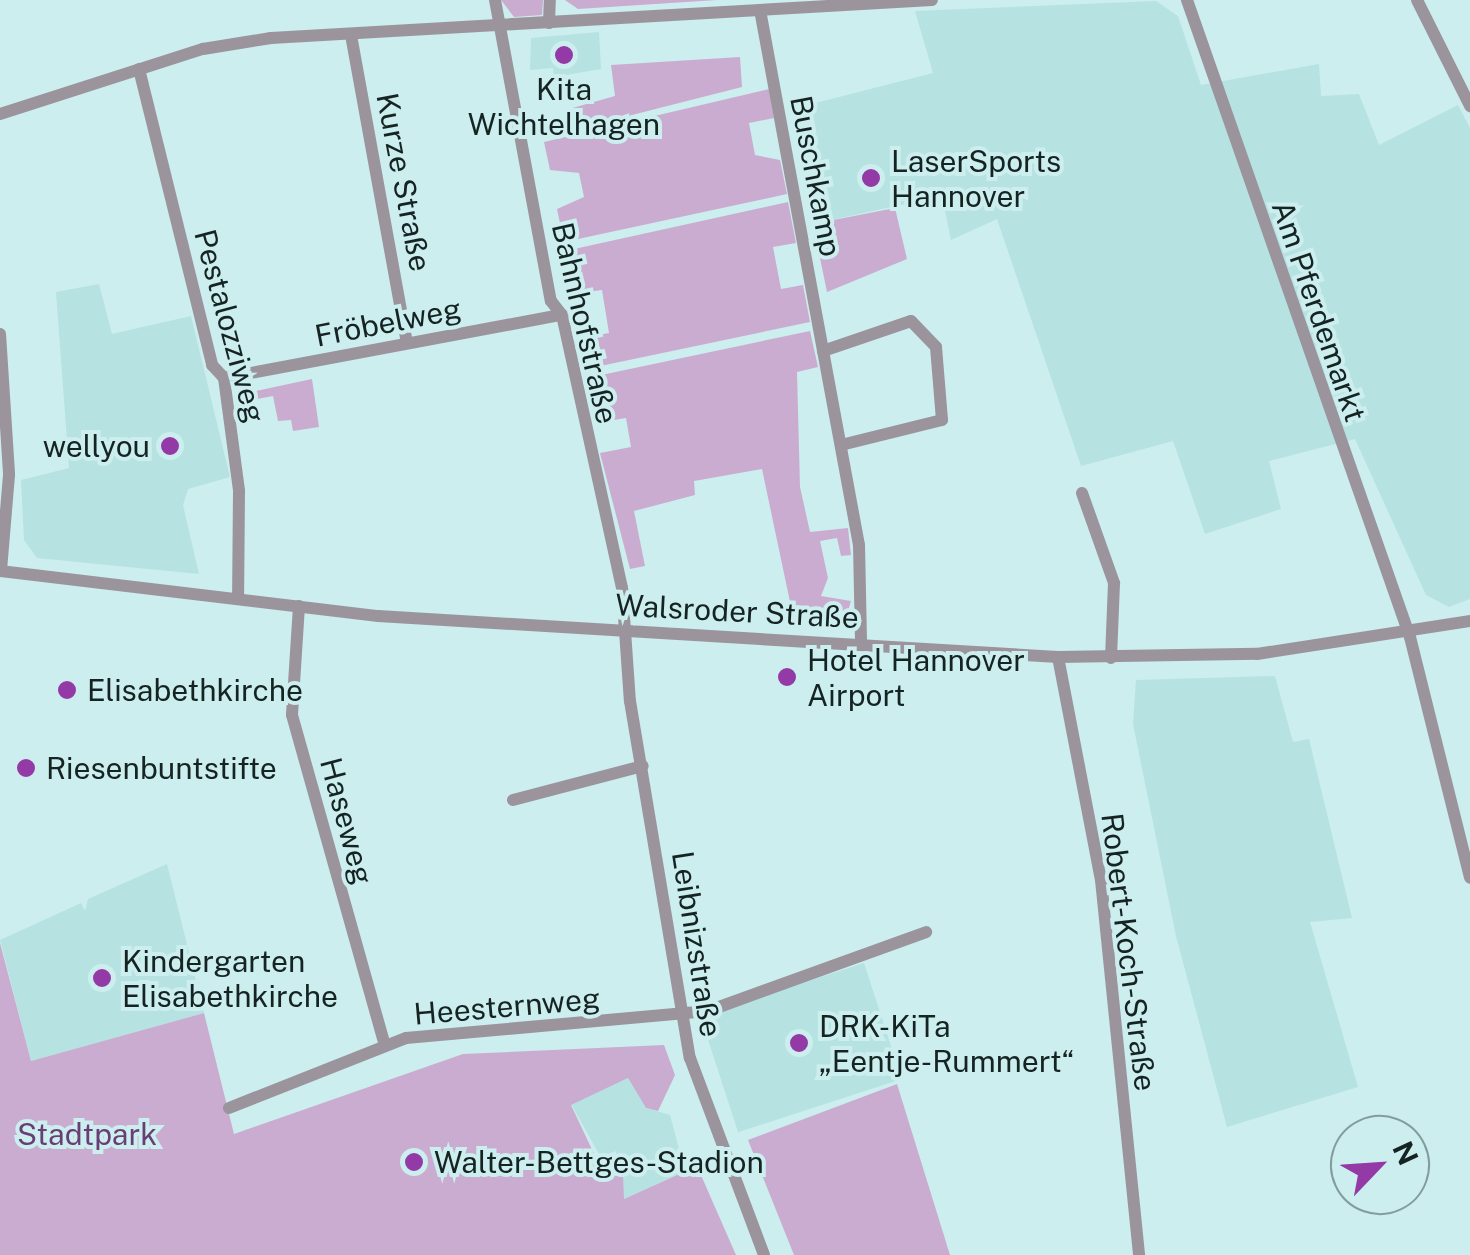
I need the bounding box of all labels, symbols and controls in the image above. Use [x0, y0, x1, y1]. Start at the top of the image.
marker: Kita Wichtelhagen [553, 44, 575, 66]
place label: Kita Wichtelhagen [468, 71, 660, 142]
street label: Kurze Straße [369, 90, 439, 274]
street label: Buschkamp [783, 93, 849, 259]
place label: LaserSports Hannover [891, 143, 1061, 214]
marker: LaserSports Hannover [860, 167, 882, 189]
street label: Am Pferdemarkt [1264, 196, 1374, 426]
street label: Bahnhofstraße [544, 219, 626, 427]
street label: Pestalozziweg [187, 225, 273, 427]
street label: Fröbelweg [312, 290, 464, 354]
place label: wellyou [43, 428, 150, 464]
marker: wellyou [159, 435, 181, 457]
street label: Walsroder Straße [614, 587, 860, 635]
place label: Hotel Hannover Airport [807, 642, 1025, 712]
marker: Hotel Hannover Airport [776, 666, 798, 688]
place label: Elisabethkirche [87, 672, 303, 708]
marker: Elisabethkirche [56, 679, 78, 701]
place label: Riesenbuntstifte [46, 750, 277, 786]
street label: Haseweg [313, 754, 381, 888]
marker: Riesenbuntstifte [15, 757, 37, 779]
street label: Robert-Koch-Straße [1094, 811, 1164, 1093]
street label: Leibnizstraße [665, 849, 729, 1039]
place label: Kindergarten Elisabethkirche [122, 943, 338, 1014]
marker: Kindergarten Elisabethkirche [91, 967, 113, 989]
street label: Heesternweg [412, 980, 602, 1032]
place label: DRK-KiTa „Eentje-Rummert“ [819, 1008, 1074, 1078]
marker: DRK-KiTa „Eentje-Rummert“ [788, 1032, 810, 1054]
north arrow [1330, 1115, 1430, 1215]
park label: Stadtpark [17, 1116, 157, 1152]
text: N [1386, 1136, 1425, 1170]
place label: Walter-Bettges-Stadion [434, 1144, 764, 1180]
marker: Walter-Bettges-Stadion [403, 1151, 425, 1173]

